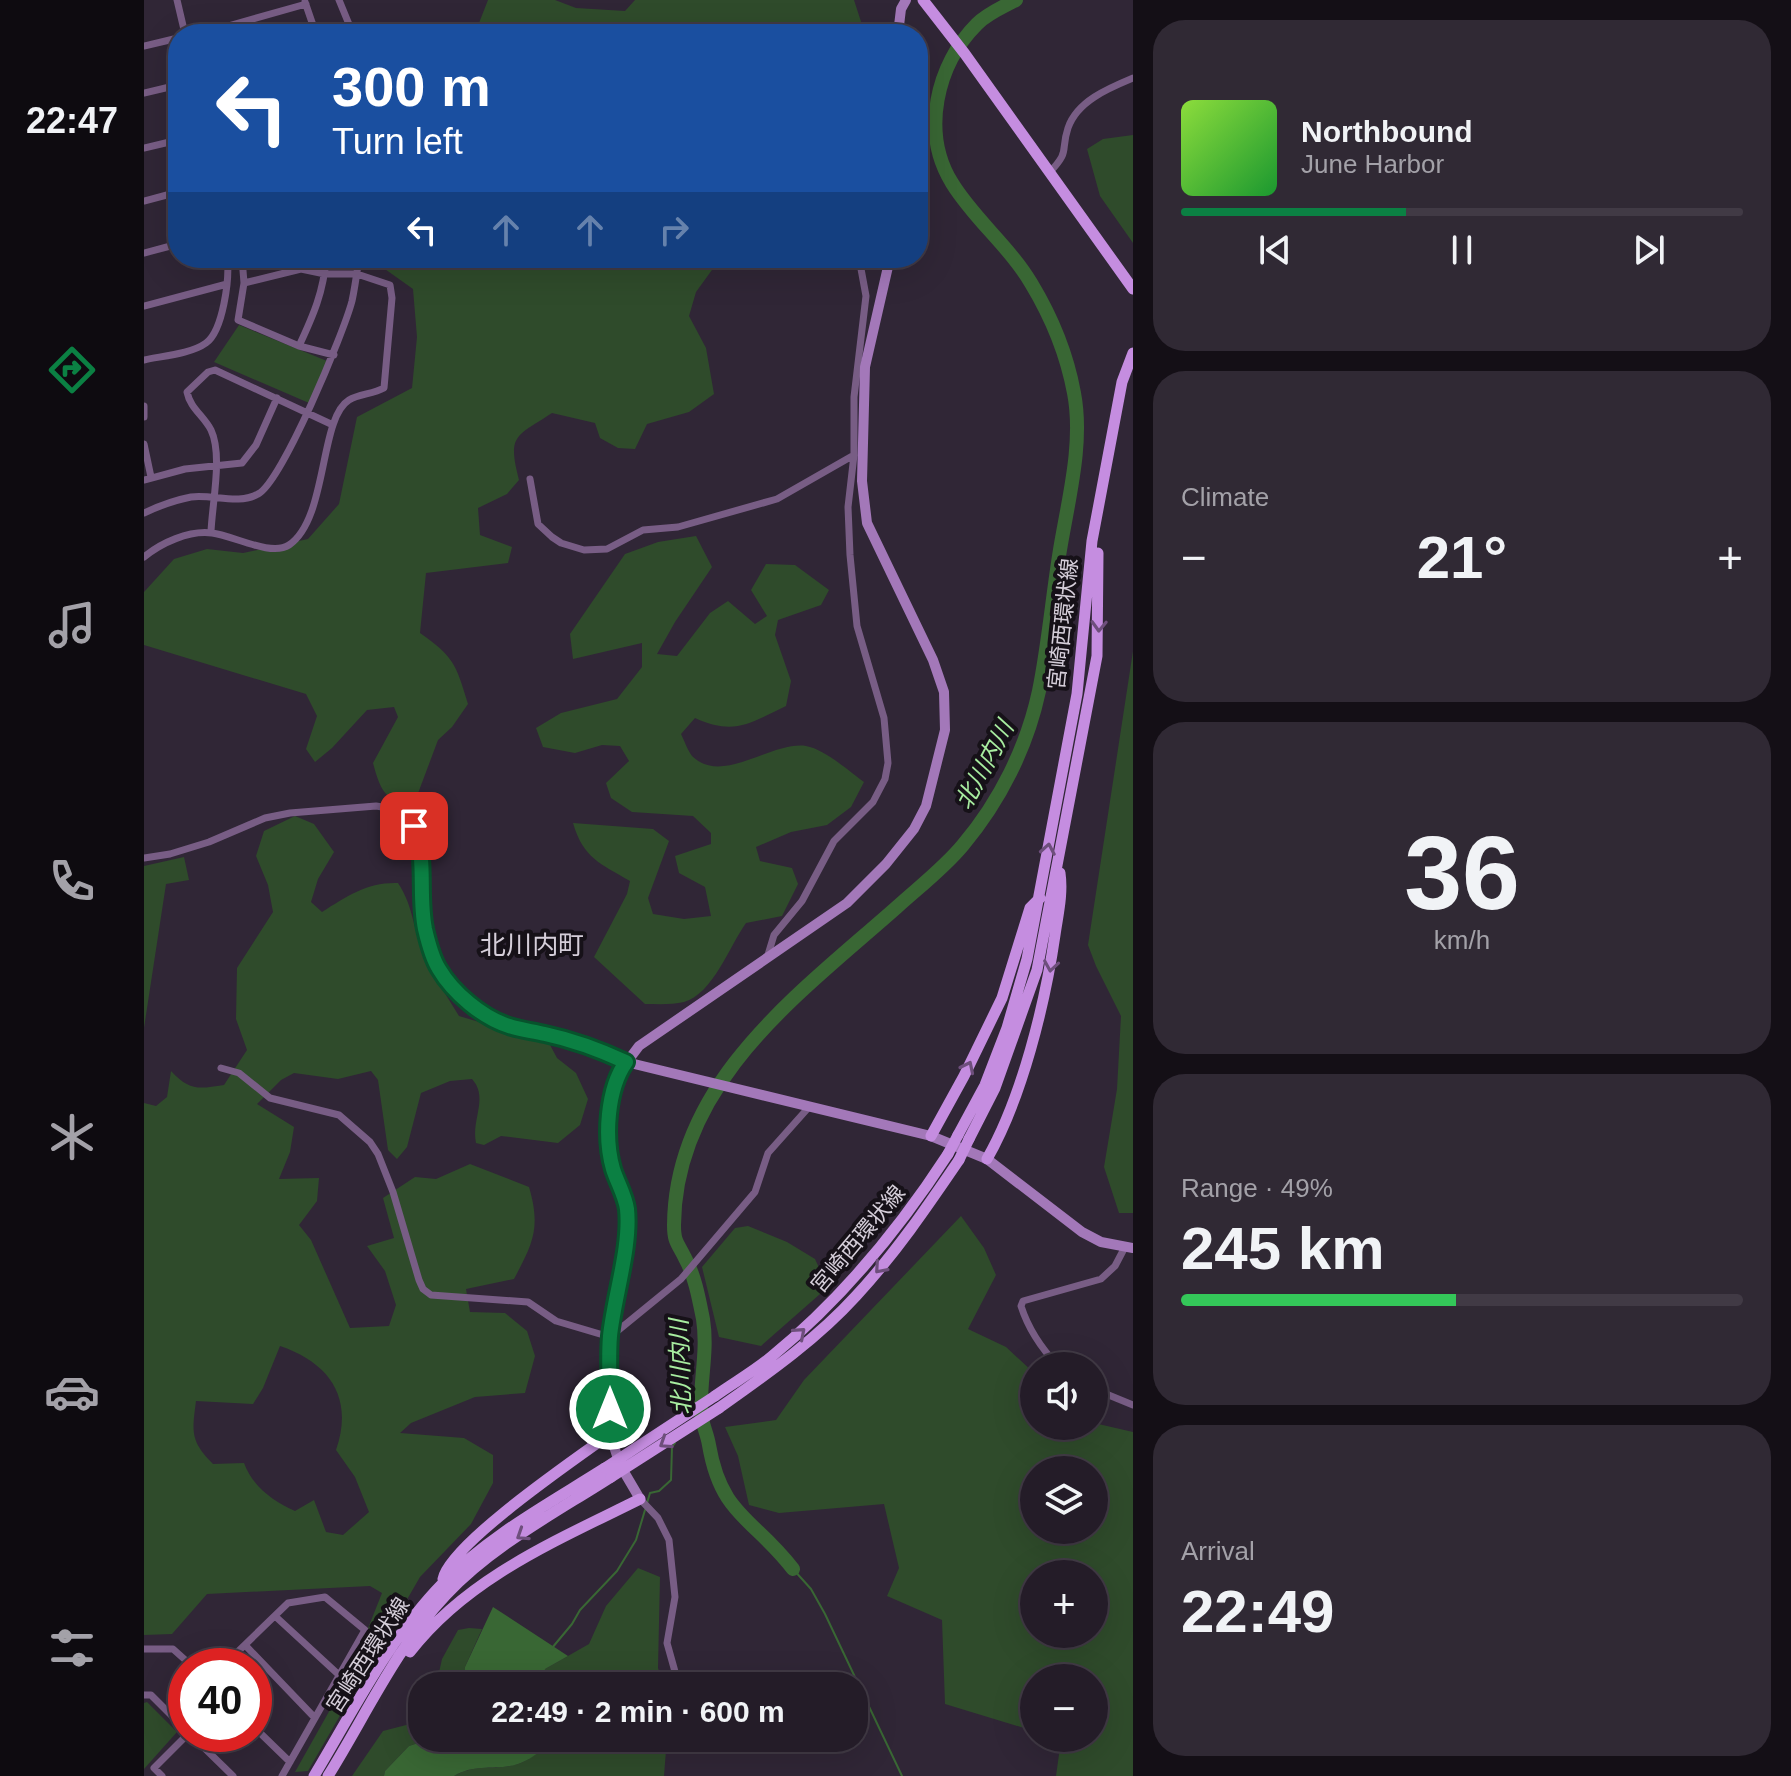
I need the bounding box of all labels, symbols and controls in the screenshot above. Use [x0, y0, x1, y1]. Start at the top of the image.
text: 300 m [332, 55, 491, 118]
icon: left [200, 56, 304, 160]
text: 22:47 [26, 100, 118, 141]
text: Northbound [1301, 115, 1473, 148]
text: Turn left [332, 121, 463, 162]
text: June Harbor [1301, 149, 1444, 179]
icon: left [400, 208, 444, 252]
icon: ahead [484, 208, 528, 252]
icon: ahead [568, 208, 612, 252]
icon: right [652, 208, 696, 252]
icon: previous [1253, 228, 1297, 272]
icon: pause [1440, 228, 1484, 272]
icon: next [1627, 228, 1671, 272]
icon: directions [44, 342, 100, 398]
text: Climate [1181, 482, 1269, 512]
text: 21° [1417, 524, 1507, 591]
text: − [1181, 533, 1207, 582]
text: + [1717, 533, 1743, 582]
street label: 宮崎西環状線 [1044, 557, 1082, 691]
icon: music [44, 597, 100, 653]
one-way arrow [1090, 620, 1107, 633]
water label: 北川内川 [950, 714, 1020, 814]
pin [380, 792, 448, 860]
icon: arrive [392, 804, 436, 848]
text: 36 [1404, 815, 1520, 931]
one-way arrow [1038, 842, 1055, 856]
icon: phone [44, 853, 100, 909]
text: km/h [1434, 925, 1490, 955]
district label: 北川内町 [480, 930, 584, 960]
one-way arrow [1043, 959, 1060, 972]
one-way arrow [959, 1061, 974, 1076]
icon: climate [44, 1109, 100, 1165]
text: Range · 49% [1181, 1173, 1333, 1203]
street label: 宮崎西環状線 [806, 1180, 910, 1298]
text: 245 km [1181, 1215, 1385, 1282]
one-way arrow [875, 1259, 890, 1274]
water label: 北川内川 [665, 1316, 695, 1415]
one-way arrow [790, 1328, 805, 1342]
map controls [1020, 1352, 1108, 1752]
button: sound [1020, 1352, 1108, 1440]
icon: car [44, 1364, 100, 1420]
position arrow [568, 1367, 652, 1451]
one-way arrow [660, 1433, 674, 1448]
button: layers [1020, 1456, 1108, 1544]
one-way arrow [517, 1525, 531, 1540]
text: Arrival [1181, 1536, 1255, 1566]
button: + [1020, 1560, 1108, 1648]
text: 22:49 [1181, 1578, 1334, 1645]
street label: 宮崎西環状線 [322, 1593, 414, 1717]
icon: filters [44, 1620, 100, 1676]
speed limit sign: 40 [168, 1648, 272, 1752]
button: − [1020, 1664, 1108, 1752]
text: 22:49 · 2 min · 600 m [491, 1695, 785, 1728]

